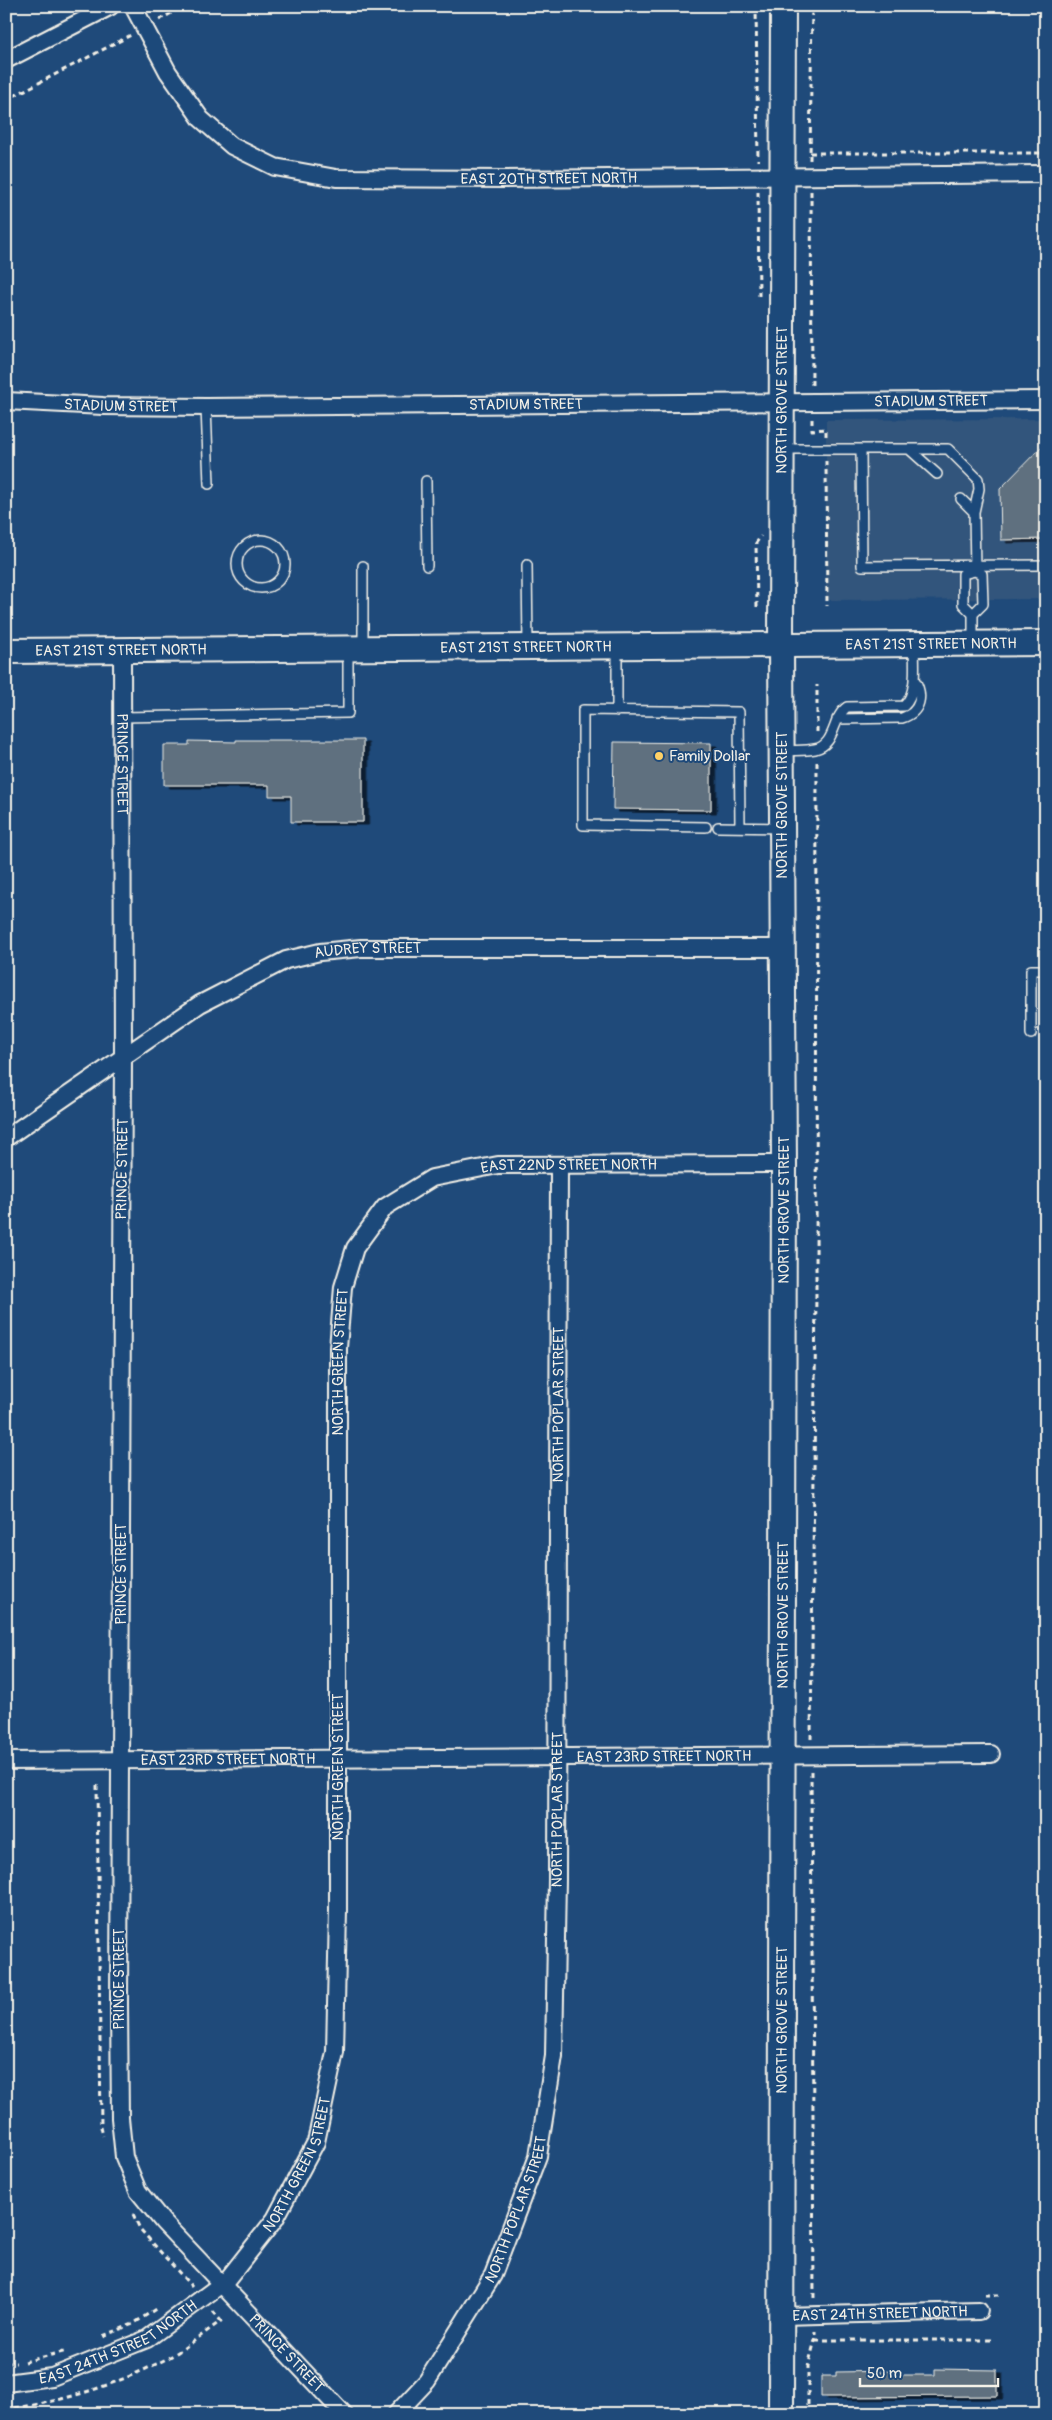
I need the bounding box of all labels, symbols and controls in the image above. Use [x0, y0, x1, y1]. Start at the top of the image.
street label: EAST 20TH STREET NORTH [460, 169, 637, 189]
street label: NORTH GROVE STREET [773, 326, 792, 474]
street label: STADIUM STREET [874, 391, 988, 411]
street label: STADIUM STREET [64, 395, 178, 417]
street label: STADIUM STREET [469, 395, 583, 415]
street label: EAST 21ST STREET NORTH [845, 634, 1017, 655]
street label: EAST 21ST STREET NORTH [440, 637, 612, 658]
street label: EAST 21ST STREET NORTH [35, 640, 207, 661]
street label: PRINCE STREET [112, 713, 131, 815]
street label: NORTH GROVE STREET [773, 731, 792, 879]
place label: Family Dollar [669, 747, 751, 766]
marker: Family Dollar [653, 750, 665, 762]
street label: AUDREY STREET [312, 939, 421, 963]
street label: PRINCE STREET [112, 1118, 133, 1220]
street label: NORTH GROVE STREET [775, 1136, 794, 1284]
street label: EAST 22ND STREET NORTH [479, 1155, 657, 1178]
street label: NORTH GREEN STREET [329, 1288, 353, 1436]
street label: NORTH POPLAR STREET [549, 1327, 569, 1482]
street label: PRINCE STREET [112, 1523, 131, 1625]
street label: NORTH GROVE STREET [774, 1541, 793, 1689]
street label: NORTH GREEN STREET [329, 1693, 348, 1841]
street label: NORTH POPLAR STREET [548, 1732, 567, 1888]
street label: EAST 23RD STREET NORTH [577, 1747, 751, 1767]
street label: EAST 23RD STREET NORTH [141, 1750, 315, 1770]
street label: PRINCE STREET [110, 1928, 129, 2030]
street label: NORTH GROVE STREET [773, 1946, 792, 2094]
street label: NORTH GREEN STREET [259, 2096, 335, 2236]
street label: NORTH POPLAR STREET [481, 2134, 551, 2287]
street label: EAST 24TH STREET NORTH [38, 2296, 201, 2389]
street label: EAST 24TH STREET NORTH [792, 2302, 968, 2326]
street label: PRINCE STREET [245, 2310, 328, 2397]
scale bar [860, 2355, 997, 2387]
text: 50 m [867, 2364, 902, 2383]

